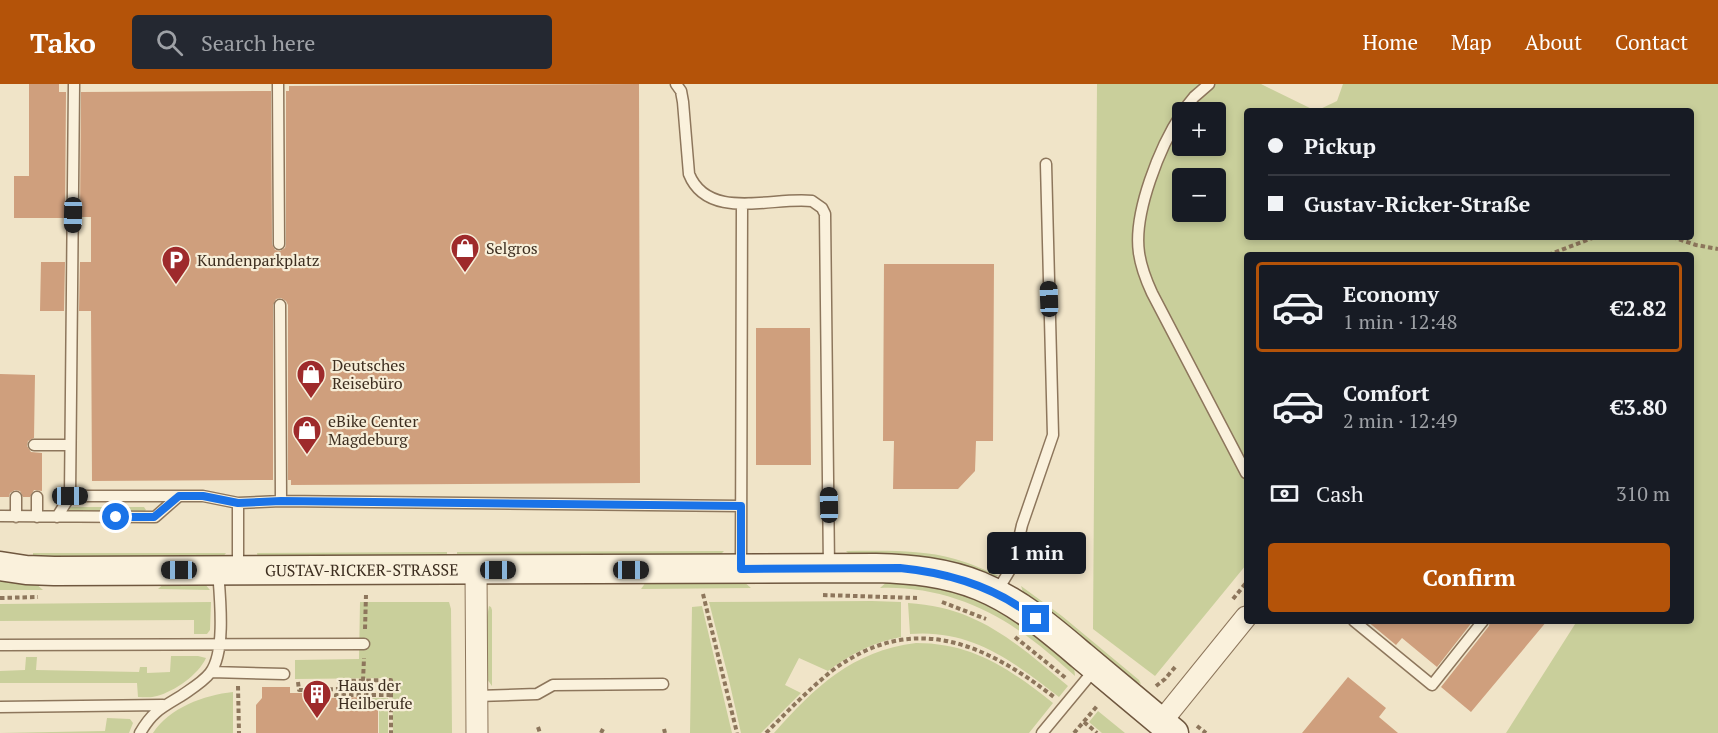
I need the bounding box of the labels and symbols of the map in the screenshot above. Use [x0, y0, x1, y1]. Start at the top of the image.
car [64, 197, 82, 233]
shop icon: Selgros [449, 232, 481, 274]
place label: Selgros [486, 237, 538, 259]
parking icon: Kundenparkplatz [160, 244, 192, 286]
place label: Kundenparkplatz [197, 249, 320, 271]
car [1039, 281, 1059, 317]
place label: Deutsches Reisebüro [332, 354, 405, 394]
shop icon: Deutsches Reisebüro [295, 358, 327, 400]
place label: eBike Center Magdeburg [328, 410, 419, 450]
shop icon: eBike Center Magdeburg [291, 414, 323, 456]
car [52, 487, 88, 505]
car [820, 487, 838, 523]
route start [102, 503, 129, 530]
callout: 1 min [986, 532, 1086, 574]
street label: GUSTAV-RICKER-STRASSE [265, 559, 459, 581]
car [161, 561, 197, 579]
car [480, 561, 516, 579]
car [613, 561, 649, 579]
route end [1022, 605, 1049, 632]
place label: Haus der Heilberufe [338, 674, 413, 714]
building icon: Haus der Heilberufe [301, 678, 333, 720]

